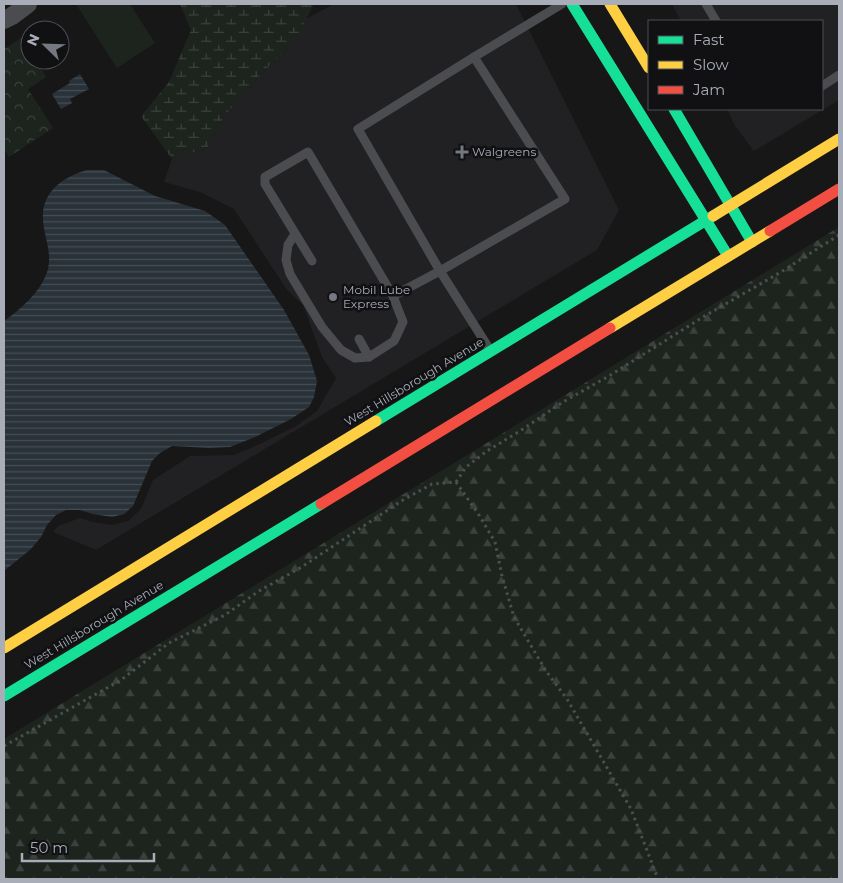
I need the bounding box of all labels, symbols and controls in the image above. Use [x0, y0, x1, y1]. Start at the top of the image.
north arrow [20, 20, 70, 70]
legend [648, 20, 823, 110]
text: Fast [693, 30, 724, 49]
text: N [23, 31, 44, 49]
text: Slow [693, 55, 729, 74]
text: Jam [692, 80, 725, 99]
place label: Walgreens [472, 144, 536, 159]
marker: Walgreens [456, 146, 468, 158]
place label: Mobil Lube Express [343, 282, 410, 311]
marker: Mobil Lube Express [327, 291, 339, 303]
street label: West Hillsborough Avenue [341, 334, 486, 429]
street label: West Hillsborough Avenue [21, 577, 166, 672]
scale bar [22, 830, 155, 862]
text: 50 m [30, 838, 68, 857]

